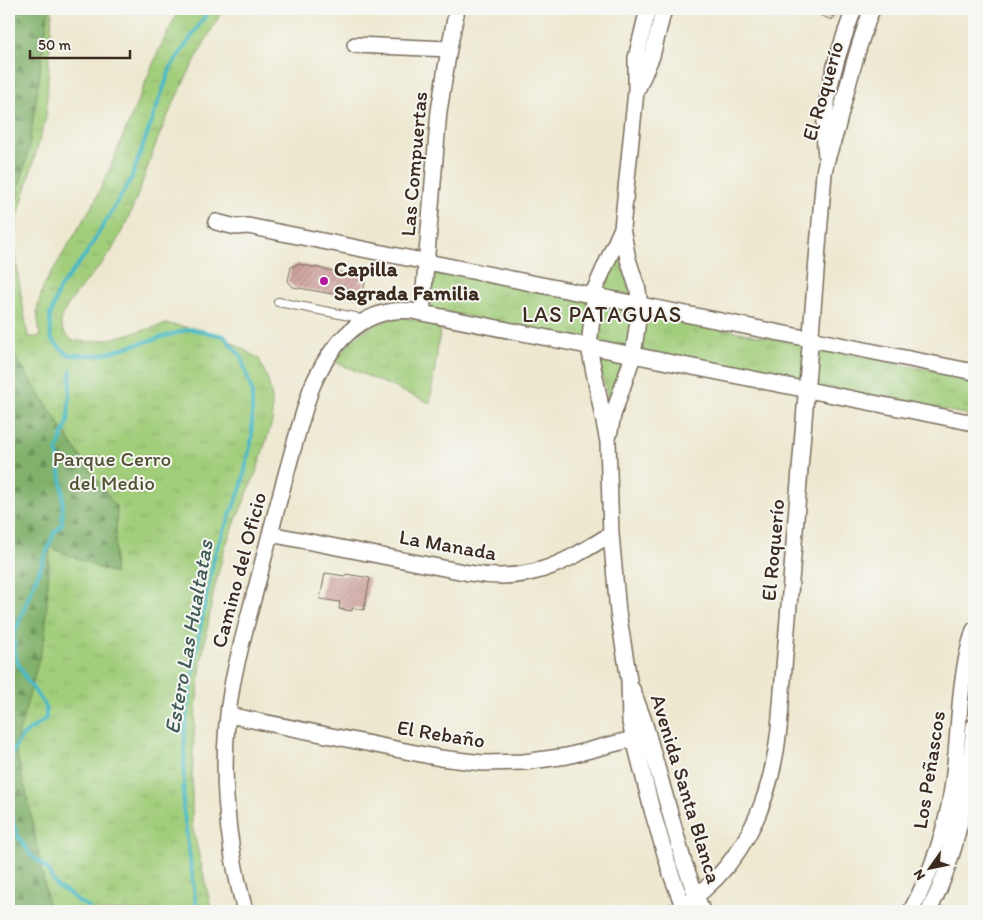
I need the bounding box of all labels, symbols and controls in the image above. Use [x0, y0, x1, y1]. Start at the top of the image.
scale bar [30, 28, 130, 60]
text: 50 m [38, 36, 71, 54]
street label: El Roquerío [796, 38, 849, 144]
street label: Las Compuertas [395, 90, 432, 238]
place label: Capilla Sagrada Familia [334, 256, 480, 306]
marker: Capilla Sagrada Familia [318, 275, 330, 287]
district label: LAS PATAGUAS [522, 301, 682, 328]
park label: Parque Cerro del Medio [53, 446, 171, 495]
street label: Camino del Oficio [206, 489, 271, 651]
street label: El Roquerío [756, 498, 789, 602]
street label: La Manada [397, 524, 499, 565]
water label: Estero Las Hualtatas [158, 537, 219, 736]
street label: Avenida Santa Blanca [646, 691, 727, 887]
street label: Los Peñascos [907, 709, 950, 831]
street label: El Rebaño [395, 714, 487, 753]
north arrow [906, 842, 956, 892]
text: N [910, 866, 929, 883]

